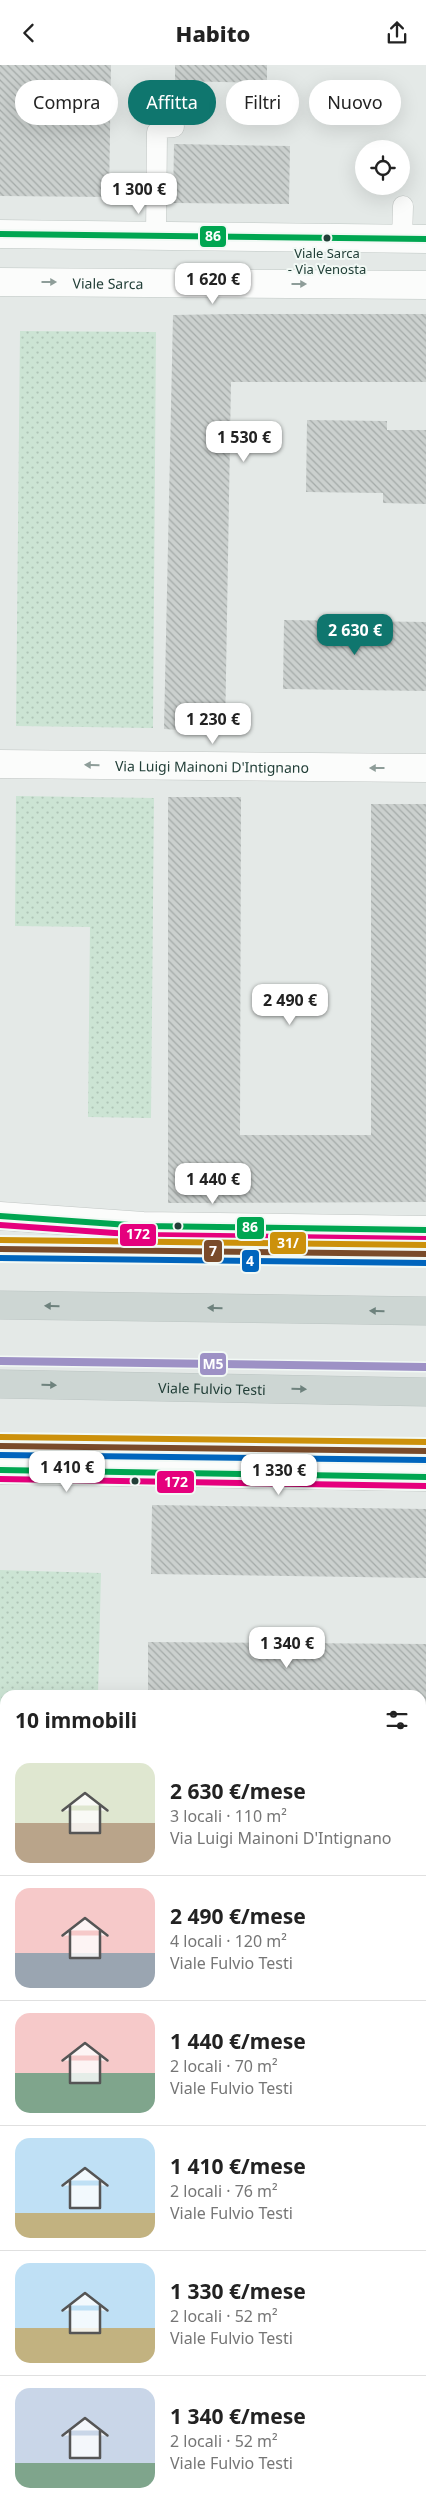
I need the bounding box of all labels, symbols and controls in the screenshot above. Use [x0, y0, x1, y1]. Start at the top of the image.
text: Habito [176, 18, 250, 48]
icon: back [15, 19, 43, 47]
icon: share [383, 19, 411, 47]
chip: Compra [15, 80, 118, 125]
chip: Affitta [128, 80, 216, 125]
chip: Filtri [226, 80, 299, 125]
chip: Nuovo [309, 80, 401, 125]
map controls [355, 140, 410, 195]
button: locate [355, 140, 410, 195]
pin: 1 300 € [93, 173, 185, 215]
text: 1 300 € [112, 178, 166, 200]
line badge: 86 [199, 225, 227, 248]
text: 86 [205, 226, 221, 245]
marker: Viale Sarca - Via Venosta [322, 233, 332, 243]
place label: Viale Sarca - Via Venosta [288, 244, 366, 278]
pin: 1 620 € [167, 263, 259, 305]
text: 1 620 € [186, 268, 240, 290]
street label: Viale Sarca [73, 273, 143, 293]
one-way arrow [41, 279, 57, 287]
one-way arrow [291, 280, 307, 288]
pin: 1 530 € [198, 421, 290, 463]
text: 1 530 € [217, 426, 271, 448]
pin: 2 630 € [309, 613, 401, 656]
text: 2 630 € [328, 619, 382, 641]
pin: 1 230 € [167, 703, 259, 745]
text: 1 230 € [186, 708, 240, 730]
street label: Via Luigi Mainoni D'Intignano [115, 756, 309, 776]
one-way arrow [84, 761, 100, 769]
one-way arrow [369, 764, 385, 772]
pin: 2 490 € [244, 983, 336, 1026]
text: 2 490 € [263, 989, 317, 1011]
pin: 1 440 € [167, 1163, 259, 1205]
text: 1 440 € [186, 1168, 240, 1190]
line badge: 86 [236, 1216, 265, 1240]
text: 86 [242, 1217, 258, 1236]
unlabelled marker [173, 1221, 183, 1231]
line badge: 172 [119, 1223, 157, 1247]
text: 172 [126, 1224, 150, 1243]
line badge: 31/ [269, 1231, 307, 1255]
text: 31/ [277, 1233, 299, 1252]
line badge: 7 [203, 1239, 223, 1263]
text: 7 [209, 1241, 217, 1260]
line badge: 4 [241, 1249, 260, 1273]
text: 4 [246, 1251, 254, 1270]
one-way arrow [44, 1302, 60, 1310]
one-way arrow [207, 1304, 223, 1312]
one-way arrow [369, 1306, 385, 1314]
line badge: M5 [199, 1352, 227, 1376]
text: M5 [202, 1354, 224, 1373]
street label: Viale Fulvio Testi [158, 1377, 266, 1398]
one-way arrow [41, 1381, 57, 1389]
one-way arrow [291, 1386, 307, 1394]
pin: 1 410 € [21, 1451, 113, 1493]
pin: 1 330 € [233, 1453, 325, 1496]
text: 1 410 € [40, 1456, 94, 1478]
text: 1 330 € [252, 1459, 306, 1481]
line badge: 172 [156, 1470, 195, 1494]
text: 172 [164, 1472, 188, 1491]
unlabelled marker [130, 1476, 140, 1486]
pin: 1 340 € [241, 1627, 333, 1669]
text: 1 340 € [260, 1632, 314, 1654]
text: 10 immobili [15, 1706, 137, 1734]
icon: filters [383, 1706, 411, 1734]
text: 2 630 €/mese [170, 1777, 306, 1805]
icon: home [55, 1783, 115, 1843]
text: 3 locali · 110 m² [170, 1805, 287, 1827]
text: Via Luigi Mainoni D'Intignano [170, 1827, 392, 1849]
text: 2 490 €/mese [170, 1902, 306, 1930]
icon: home [55, 1908, 115, 1968]
text: 4 locali · 120 m² [170, 1930, 287, 1952]
text: Viale Fulvio Testi [170, 1952, 293, 1974]
text: 1 440 €/mese [170, 2027, 306, 2055]
icon: home [55, 2033, 115, 2093]
text: 2 locali · 70 m² [170, 2055, 278, 2077]
text: Viale Fulvio Testi [170, 2077, 293, 2099]
text: 1 410 €/mese [170, 2152, 306, 2180]
icon: home [55, 2158, 115, 2218]
text: 2 locali · 76 m² [170, 2180, 278, 2202]
text: Viale Fulvio Testi [170, 2202, 293, 2224]
text: 1 330 €/mese [170, 2277, 306, 2305]
icon: home [55, 2283, 115, 2343]
text: 2 locali · 52 m² [170, 2305, 278, 2327]
text: Viale Fulvio Testi [170, 2327, 293, 2349]
text: 1 340 €/mese [170, 2402, 306, 2430]
icon: home [55, 2408, 115, 2468]
text: 2 locali · 52 m² [170, 2430, 278, 2452]
text: Viale Fulvio Testi [170, 2452, 293, 2474]

